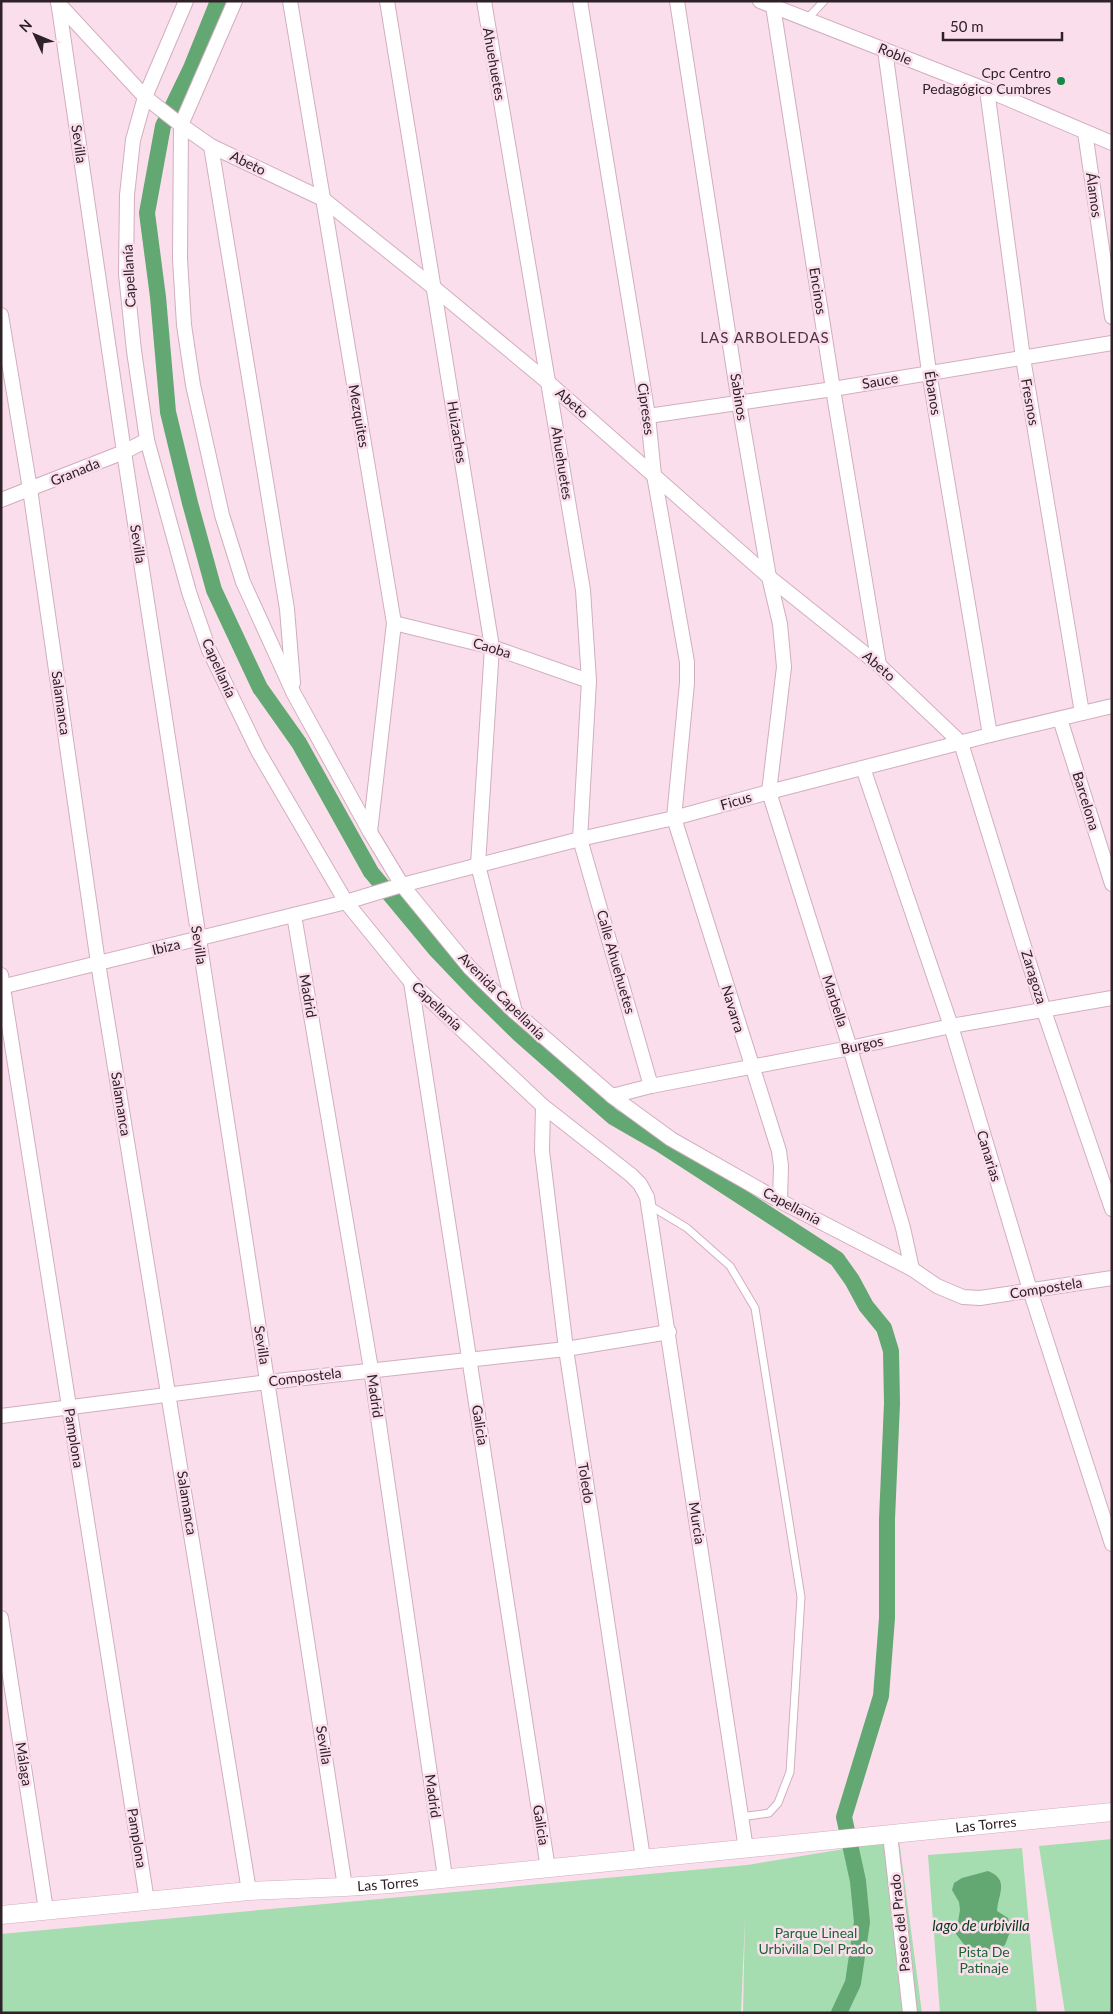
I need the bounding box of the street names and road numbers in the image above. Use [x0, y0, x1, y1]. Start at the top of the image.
street label: Ahuehuetes [480, 26, 509, 102]
street label: Roble [876, 39, 915, 68]
street label: Sevilla [68, 123, 91, 164]
street label: Abeto [228, 147, 269, 178]
street label: Álamos [1083, 171, 1106, 219]
street label: Capellanía [118, 244, 139, 308]
street label: Encinos [806, 266, 831, 316]
street label: Sauce [861, 369, 899, 392]
street label: Ébanos [922, 370, 945, 416]
street label: Sabinos [727, 372, 752, 422]
street label: Fresnos [1018, 377, 1043, 427]
street label: Cipreses [634, 382, 659, 436]
street label: Mezquites [346, 383, 373, 449]
street label: Abeto [553, 384, 592, 421]
street label: Huizaches [444, 399, 471, 464]
street label: Ahuehuetes [548, 425, 577, 501]
street label: Granada [48, 454, 102, 489]
street label: Sevilla [127, 523, 150, 565]
street label: Caoba [471, 634, 513, 661]
street label: Capellanía [199, 635, 240, 700]
street label: Abeto [860, 647, 899, 684]
street label: Salamanca [49, 670, 74, 736]
street label: Barcelona [1069, 769, 1103, 832]
street label: Ficus [718, 788, 753, 813]
street label: Calle Ahuehuetes [594, 908, 639, 1016]
street label: Sevilla [188, 924, 211, 966]
street label: Ibiza [150, 935, 182, 958]
street label: Zaragoza [1018, 948, 1051, 1006]
street label: Avenida Capellanía [455, 949, 549, 1043]
street label: Madrid [296, 973, 321, 1019]
street label: Marbella [819, 973, 852, 1029]
street label: Capellanía [409, 978, 466, 1034]
street label: Navarra [718, 983, 749, 1034]
street label: Burgos [839, 1032, 885, 1057]
street label: Salamanca [108, 1071, 135, 1137]
street label: Canarias [974, 1128, 1005, 1183]
street label: Capellanía [760, 1183, 824, 1228]
street label: Compostela [1008, 1273, 1083, 1302]
street label: Sevilla [251, 1324, 274, 1366]
street label: Compostela [268, 1364, 342, 1389]
street label: Madrid [364, 1373, 387, 1419]
street label: Galicia [469, 1403, 492, 1446]
street label: Pamplona [61, 1407, 88, 1469]
street label: Toledo [575, 1461, 598, 1505]
street label: Salamanca [174, 1470, 201, 1536]
street label: Murcia [686, 1501, 709, 1545]
street label: Sevilla [313, 1724, 336, 1766]
street label: Málaga [13, 1741, 36, 1787]
street label: Madrid [422, 1773, 445, 1819]
street label: Galicia [530, 1803, 553, 1846]
street label: Pamplona [124, 1807, 151, 1869]
street label: Las Torres [954, 1813, 1017, 1836]
street label: Las Torres [356, 1872, 419, 1894]
street label: Paseo del Prado [886, 1873, 913, 1973]

